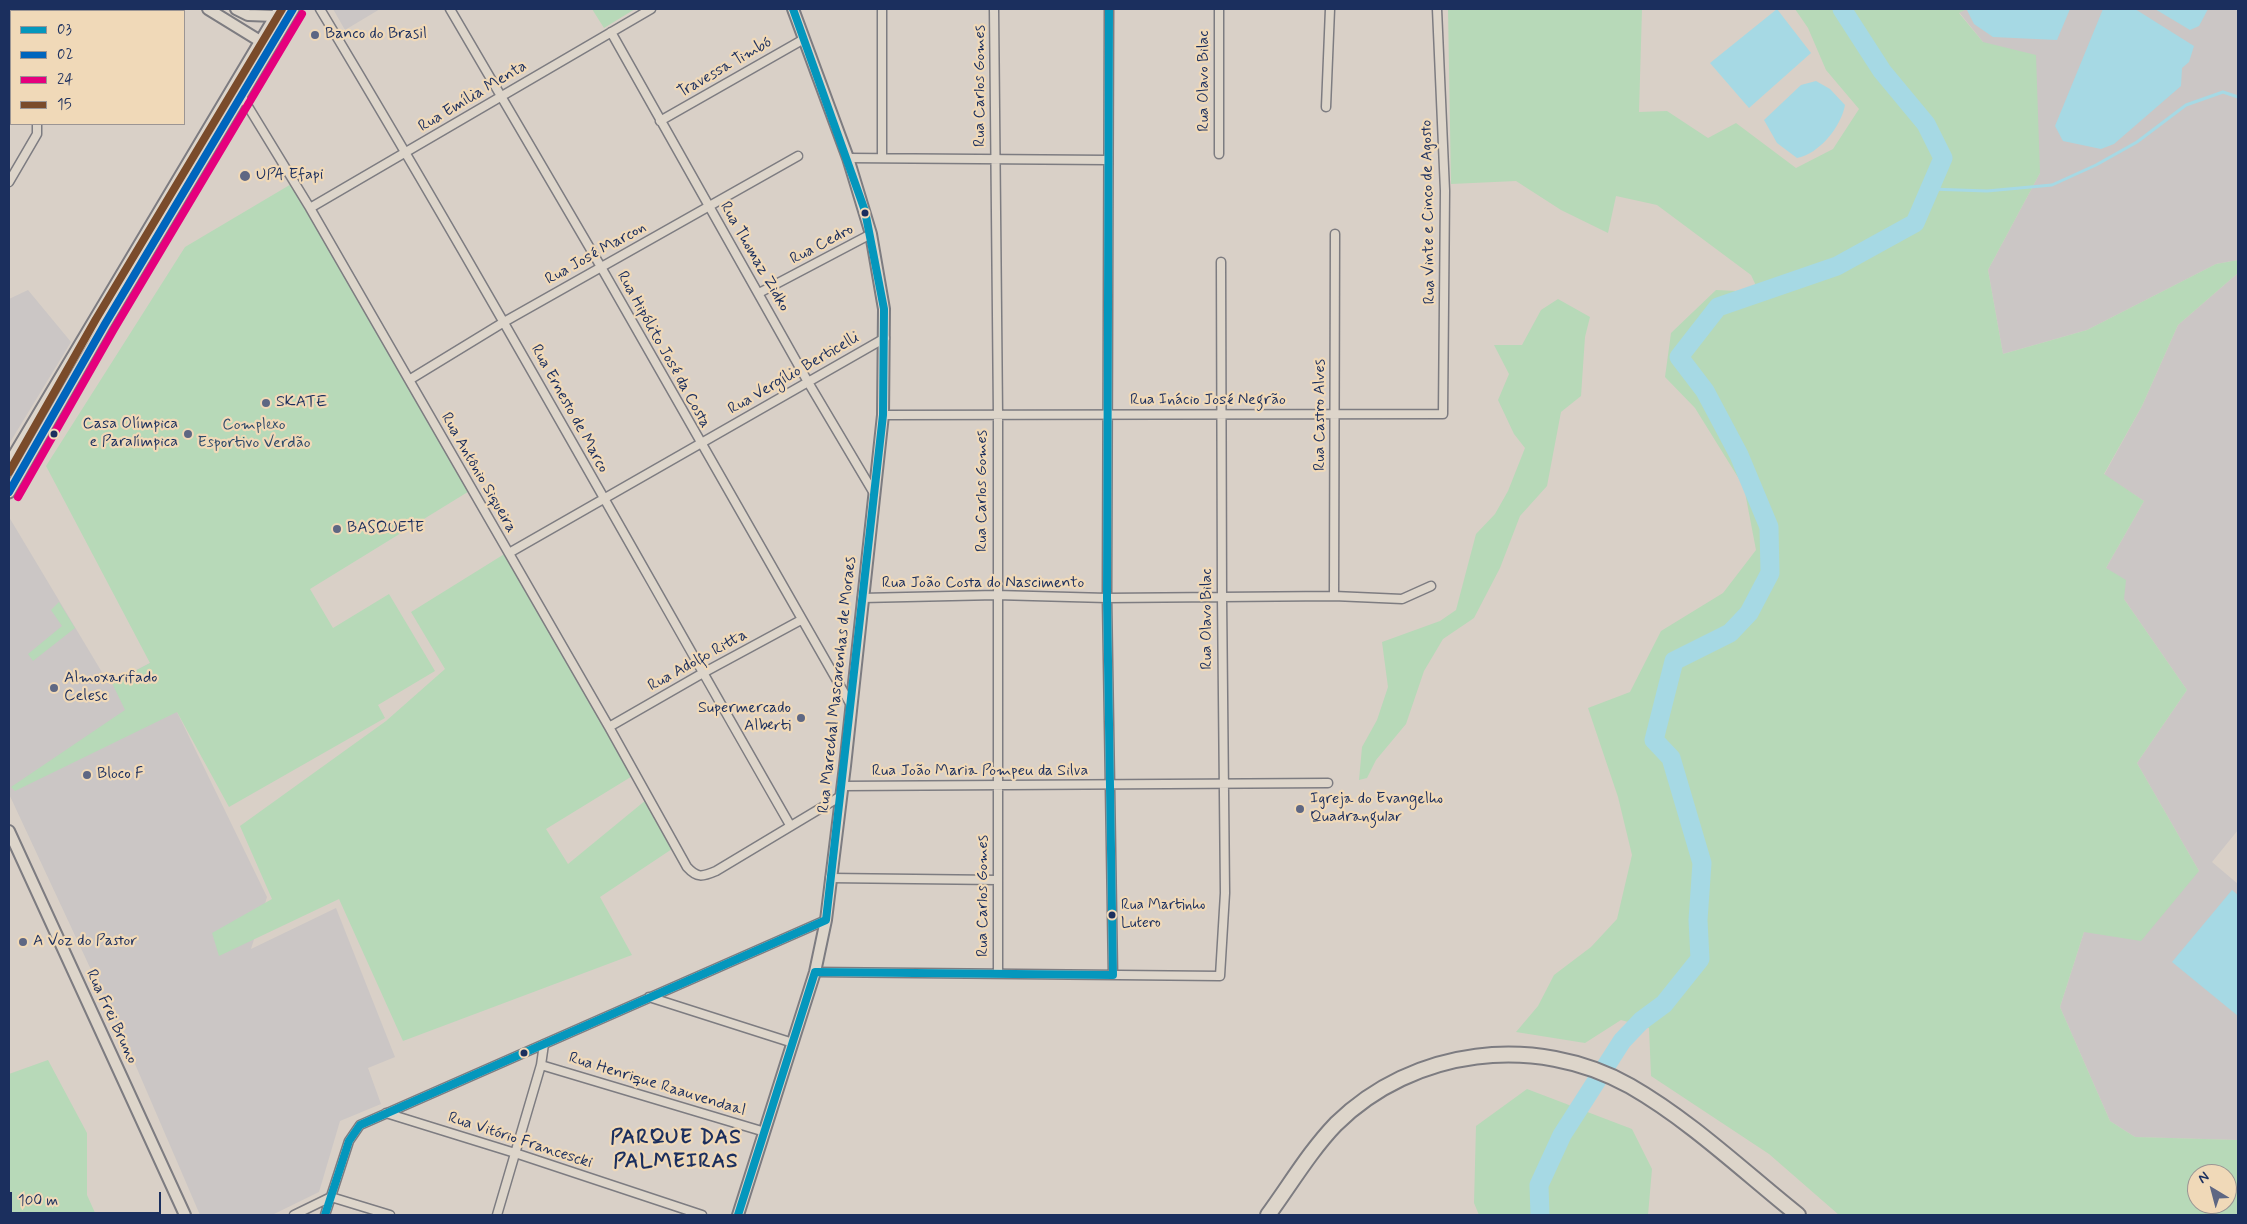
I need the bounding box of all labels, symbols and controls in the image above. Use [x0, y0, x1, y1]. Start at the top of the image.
legend [10, 10, 185, 125]
text: 03 [57, 20, 72, 40]
place label: Banco do Brasil [325, 25, 427, 45]
street label: Rua Carlos Gomes [971, 25, 991, 147]
marker: Banco do Brasil [309, 29, 321, 41]
street label: Rua Olavo Bilac [1195, 30, 1215, 132]
street label: Travessa Timbó [674, 33, 776, 103]
text: 02 [57, 45, 73, 65]
street label: Rua Emília Menta [415, 57, 531, 137]
text: 24 [57, 70, 73, 90]
text: 15 [57, 95, 72, 115]
street label: Rua Vinte e Cinco de Agosto [1418, 119, 1440, 305]
place label: UPA Efapi [256, 166, 324, 186]
marker: UPA Efapi [238, 169, 252, 183]
street label: Rua Thomaz Zidko [715, 199, 793, 315]
unlabelled marker [860, 208, 870, 218]
street label: Rua José Marcon [542, 218, 650, 290]
street label: Rua Cedro [787, 220, 857, 270]
street label: Rua Hipólito José da Costa [612, 268, 714, 432]
street label: Rua Vergílio Berticelli [725, 329, 863, 419]
street label: Rua Ernesto de Marco [526, 342, 612, 476]
street label: Rua Castro Alves [1311, 359, 1331, 471]
street label: Rua Inácio José Negrão [1130, 391, 1286, 411]
place label: SKATE [276, 393, 327, 413]
marker: SKATE [260, 397, 272, 409]
street label: Rua Antônio Siqueira [436, 410, 520, 536]
place label: Casa Olímpica e Paralímpica [82, 415, 178, 453]
park label: Complexo Esportivo Verdão [197, 416, 311, 454]
marker: Casa Olímpica e Paralímpica [182, 428, 194, 440]
unlabelled marker [49, 429, 59, 439]
street label: Rua Carlos Gomes [973, 430, 993, 552]
place label: BASQUETE [347, 519, 424, 539]
marker: BASQUETE [331, 523, 343, 535]
street label: Rua Marechal Mascarenhas de Moraes [815, 556, 861, 814]
street label: Rua Olavo Bilac [1198, 568, 1218, 670]
street label: Rua João Costa do Nascimento [882, 574, 1084, 594]
street label: Rua Adolfo Ritta [645, 626, 751, 696]
place label: Almoxarifado Celesc [64, 669, 157, 707]
marker: Almoxarifado Celesc [48, 682, 60, 694]
place label: Supermercado Alberti [698, 699, 791, 737]
marker: Supermercado Alberti [795, 712, 807, 724]
street label: Rua João Maria Pompeu da Silva [872, 762, 1088, 782]
place label: Bloco F [97, 765, 143, 785]
marker: Bloco F [81, 769, 93, 781]
place label: Igreja do Evangelho Quadrangular [1310, 790, 1443, 828]
marker: Igreja do Evangelho Quadrangular [1294, 803, 1306, 815]
street label: Rua Carlos Gomes [974, 835, 994, 957]
place label: Rua Martinho Lutero [1121, 897, 1205, 932]
marker: Rua Martinho Lutero [1107, 910, 1117, 920]
place label: A Voz do Pastor [33, 932, 137, 952]
marker: A Voz do Pastor [17, 936, 29, 948]
street label: Rua Frei Bruno [81, 967, 141, 1067]
unlabelled marker [519, 1048, 529, 1058]
street label: Rua Henrique Raauvendaal [566, 1049, 748, 1121]
street label: Rua Vitório Francescki [445, 1109, 595, 1173]
district label: PARQUE DAS PALMEIRAS [609, 1126, 743, 1176]
north arrow [2187, 1164, 2237, 1214]
text: N [2194, 1168, 2213, 1188]
scale bar [12, 1182, 164, 1214]
text: 100 m [18, 1191, 58, 1211]

